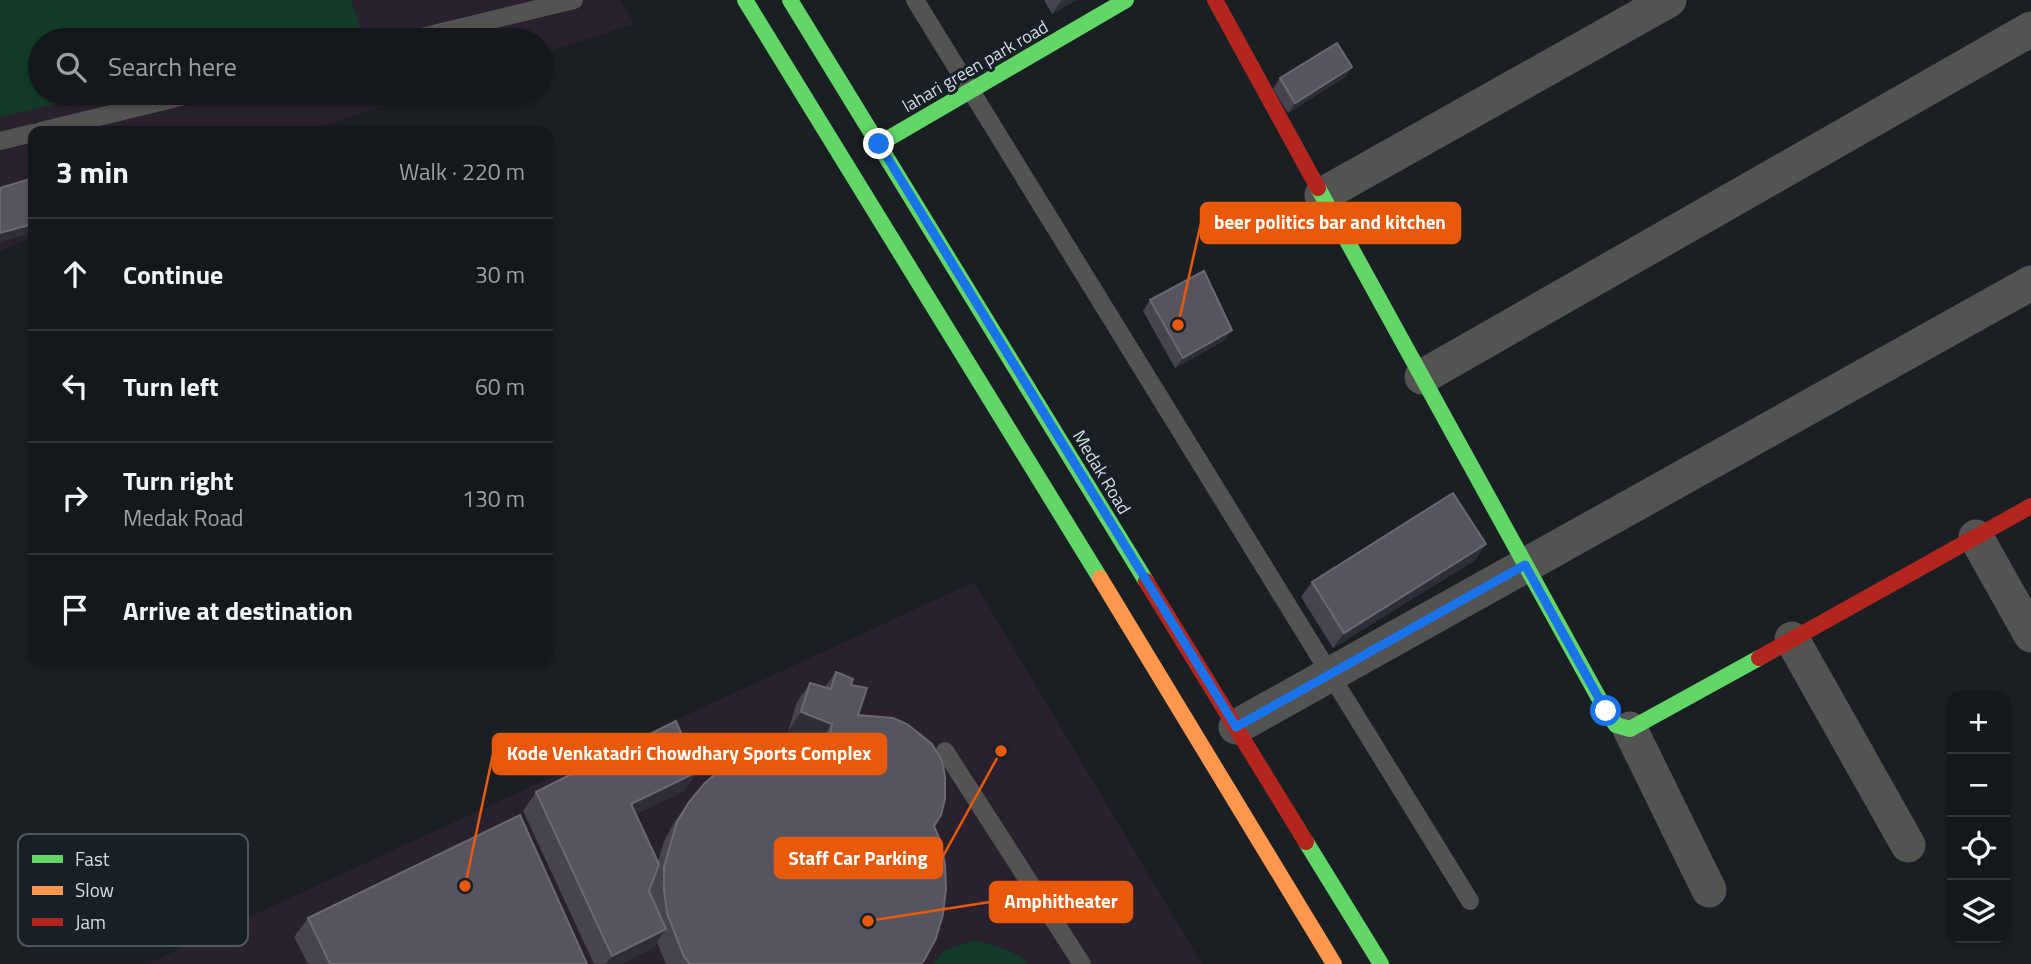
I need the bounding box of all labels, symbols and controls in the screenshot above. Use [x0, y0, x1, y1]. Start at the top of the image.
street label: lahari green park road [897, 13, 1053, 119]
search box [28, 28, 553, 105]
text: Search here [108, 47, 237, 86]
icon: search [52, 48, 90, 86]
route end [863, 128, 894, 159]
text: 3 min [56, 149, 129, 195]
text: Walk · 220 m [399, 154, 525, 189]
callout: beer politics bar and kitchen [1201, 203, 1460, 243]
text: beer politics bar and kitchen [1214, 207, 1446, 236]
icon: ahead [56, 255, 94, 293]
text: Continue [123, 255, 223, 294]
text: 30 m [475, 257, 525, 292]
icon: left [56, 367, 94, 405]
text: Turn left [123, 367, 218, 406]
text: 60 m [475, 369, 525, 404]
street label: Medak Road [1066, 425, 1138, 519]
text: Turn right [123, 461, 234, 500]
icon: right [56, 479, 94, 517]
text: 130 m [462, 481, 525, 516]
text: Medak Road [123, 500, 243, 535]
icon: arrive [56, 591, 94, 629]
text: Arrive at destination [123, 591, 353, 630]
map controls [1947, 691, 2010, 943]
button: + [1947, 691, 2010, 754]
route start [1590, 695, 1621, 726]
callout: Kode Venkatadri Chowdhary Sports Complex [493, 734, 886, 774]
text: Kode Venkatadri Chowdhary Sports Complex [507, 738, 871, 767]
button: − [1947, 754, 2010, 817]
button: locate [1947, 817, 2010, 880]
legend [18, 834, 248, 946]
callout: Staff Car Parking [775, 838, 942, 878]
text: Staff Car Parking [788, 843, 928, 872]
text: Fast [75, 844, 110, 873]
text: Slow [75, 875, 114, 904]
button: layers [1947, 880, 2010, 943]
callout: Amphitheater [990, 882, 1132, 922]
text: Amphitheater [1004, 886, 1118, 915]
text: Jam [75, 907, 106, 936]

